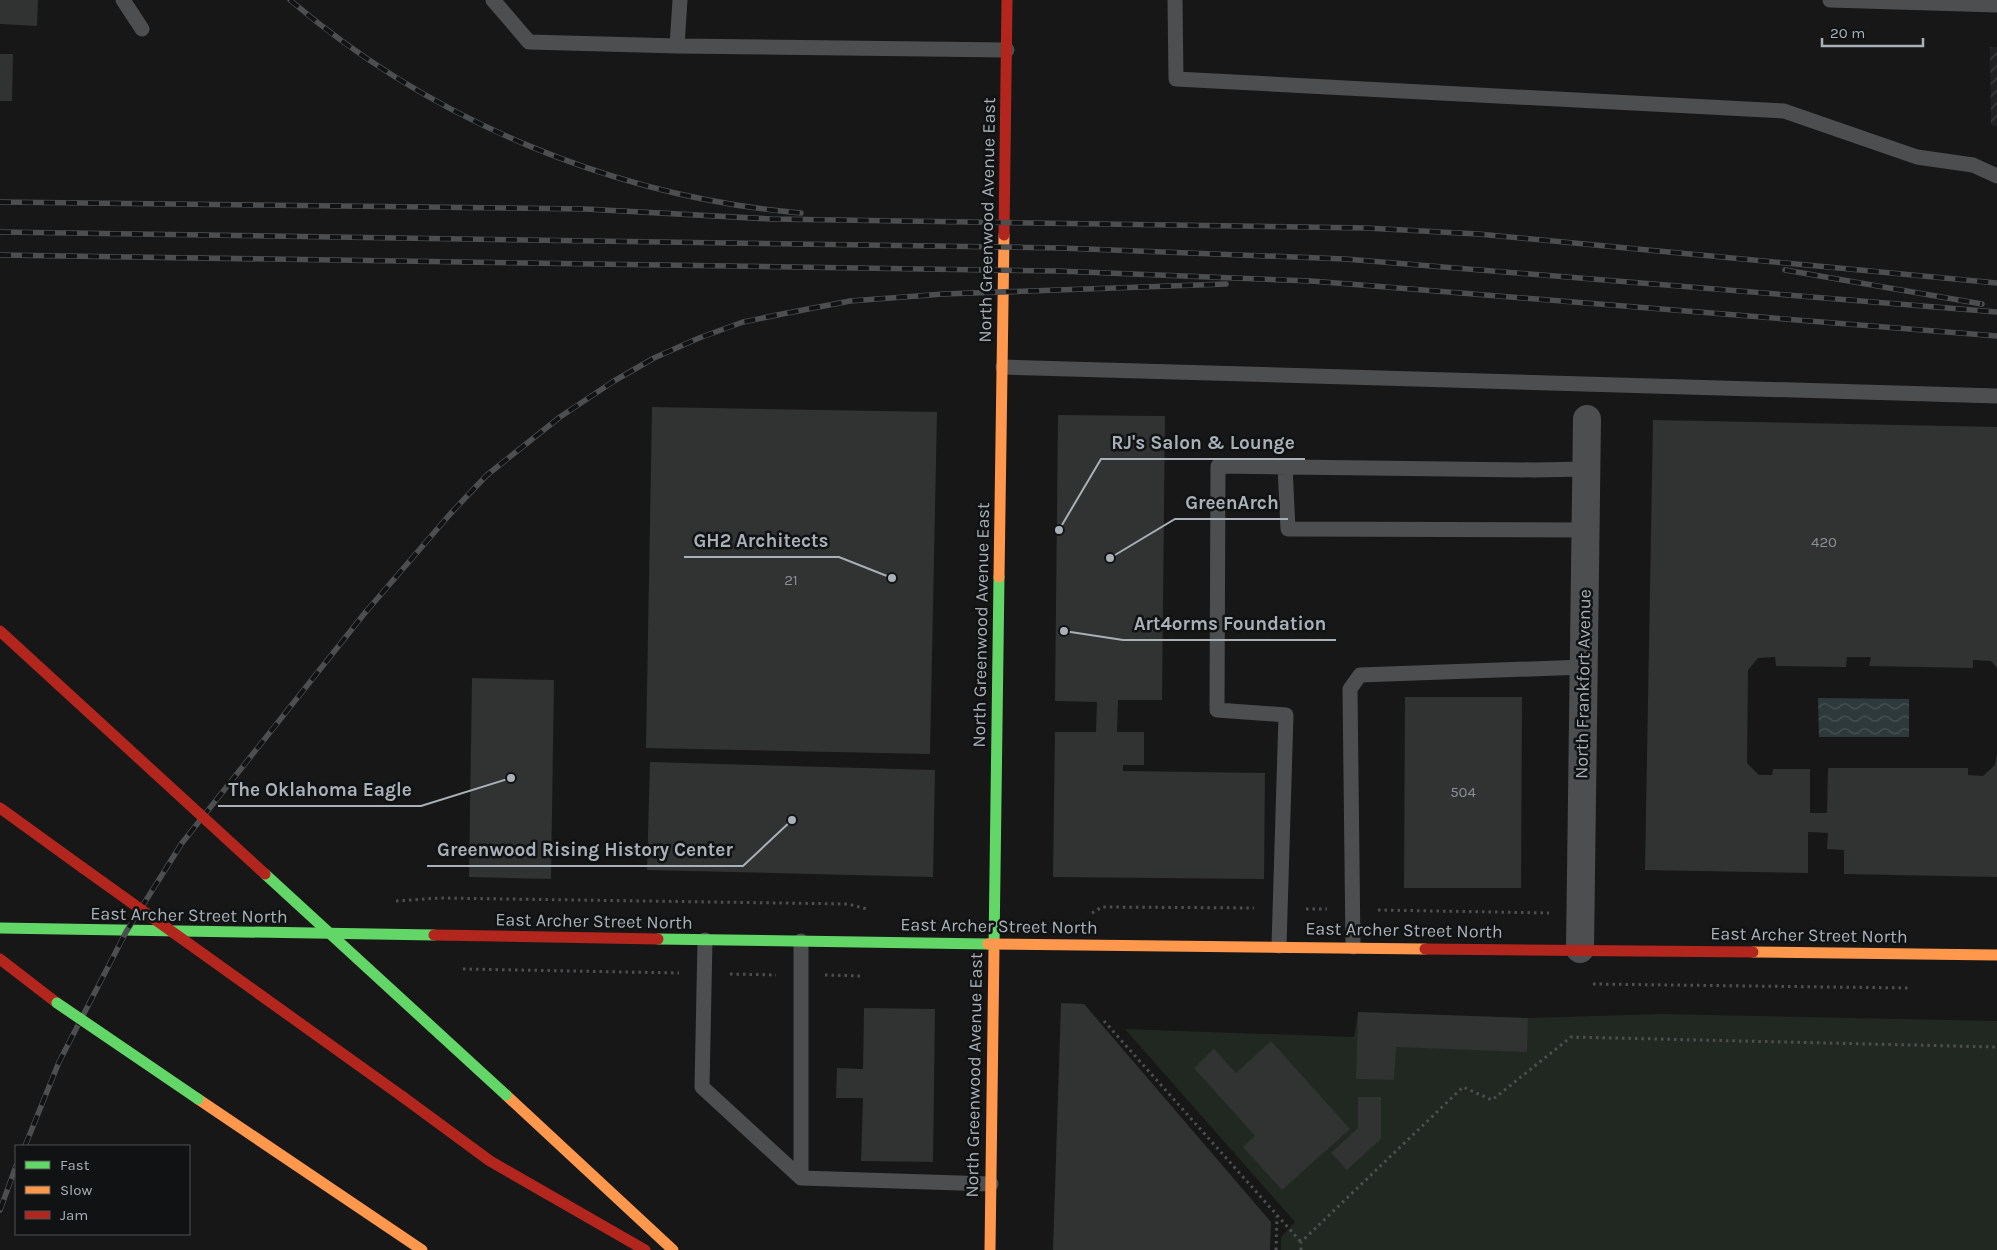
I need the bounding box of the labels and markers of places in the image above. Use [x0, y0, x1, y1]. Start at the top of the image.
callout: RJ's Salon & Lounge [1101, 425, 1305, 459]
callout: GreenArch [1175, 485, 1288, 519]
callout: GH2 Architects [684, 523, 839, 557]
callout: Art4orms Foundation [1123, 606, 1336, 640]
callout: The Oklahoma Eagle [218, 772, 421, 806]
callout: Greenwood Rising History Center [427, 832, 743, 866]

